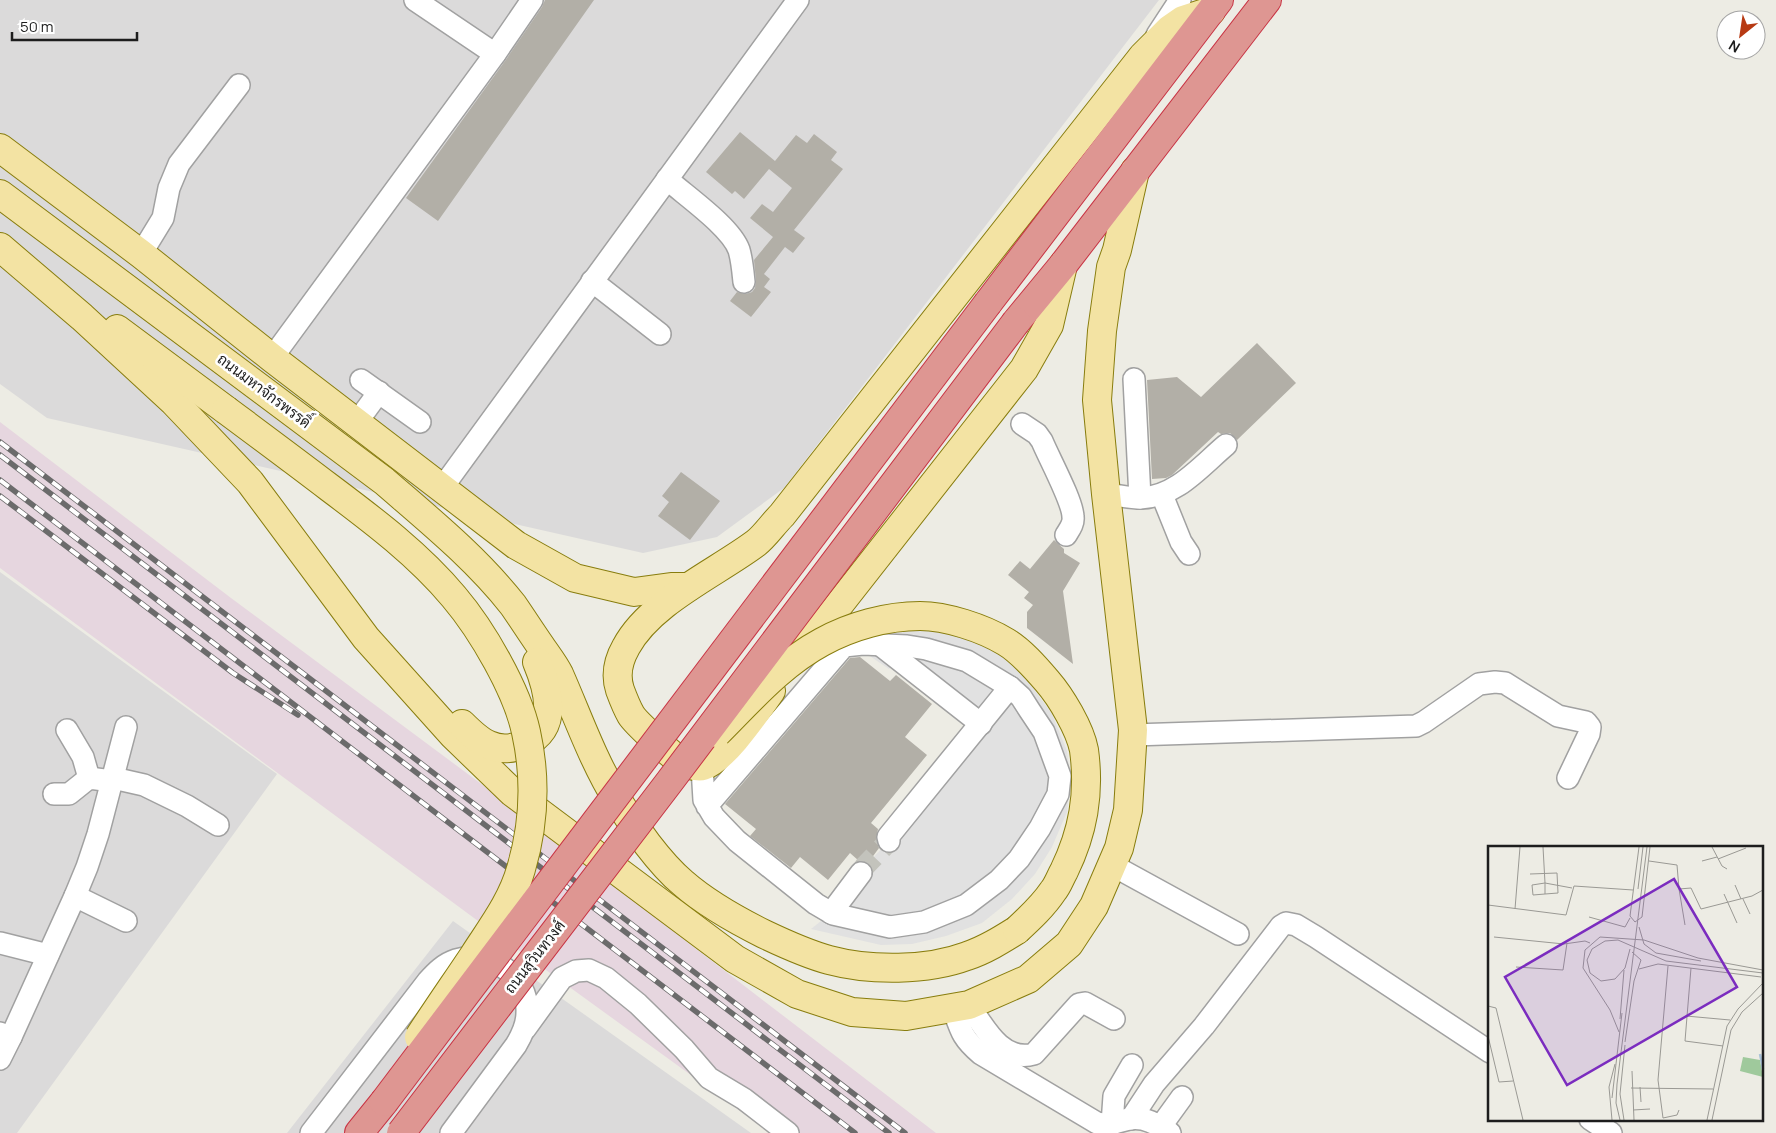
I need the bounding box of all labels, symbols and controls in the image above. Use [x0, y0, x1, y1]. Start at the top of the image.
scale bar [12, 10, 138, 42]
north arrow [1716, 10, 1766, 60]
text: 50 m [20, 16, 54, 37]
text: N [1725, 36, 1743, 57]
street label: ถนนมหาจักรพรรดิ์ [213, 345, 318, 433]
inset map [1488, 846, 1764, 1120]
street label: ถนนสุวินทวงศ์ [500, 916, 570, 998]

